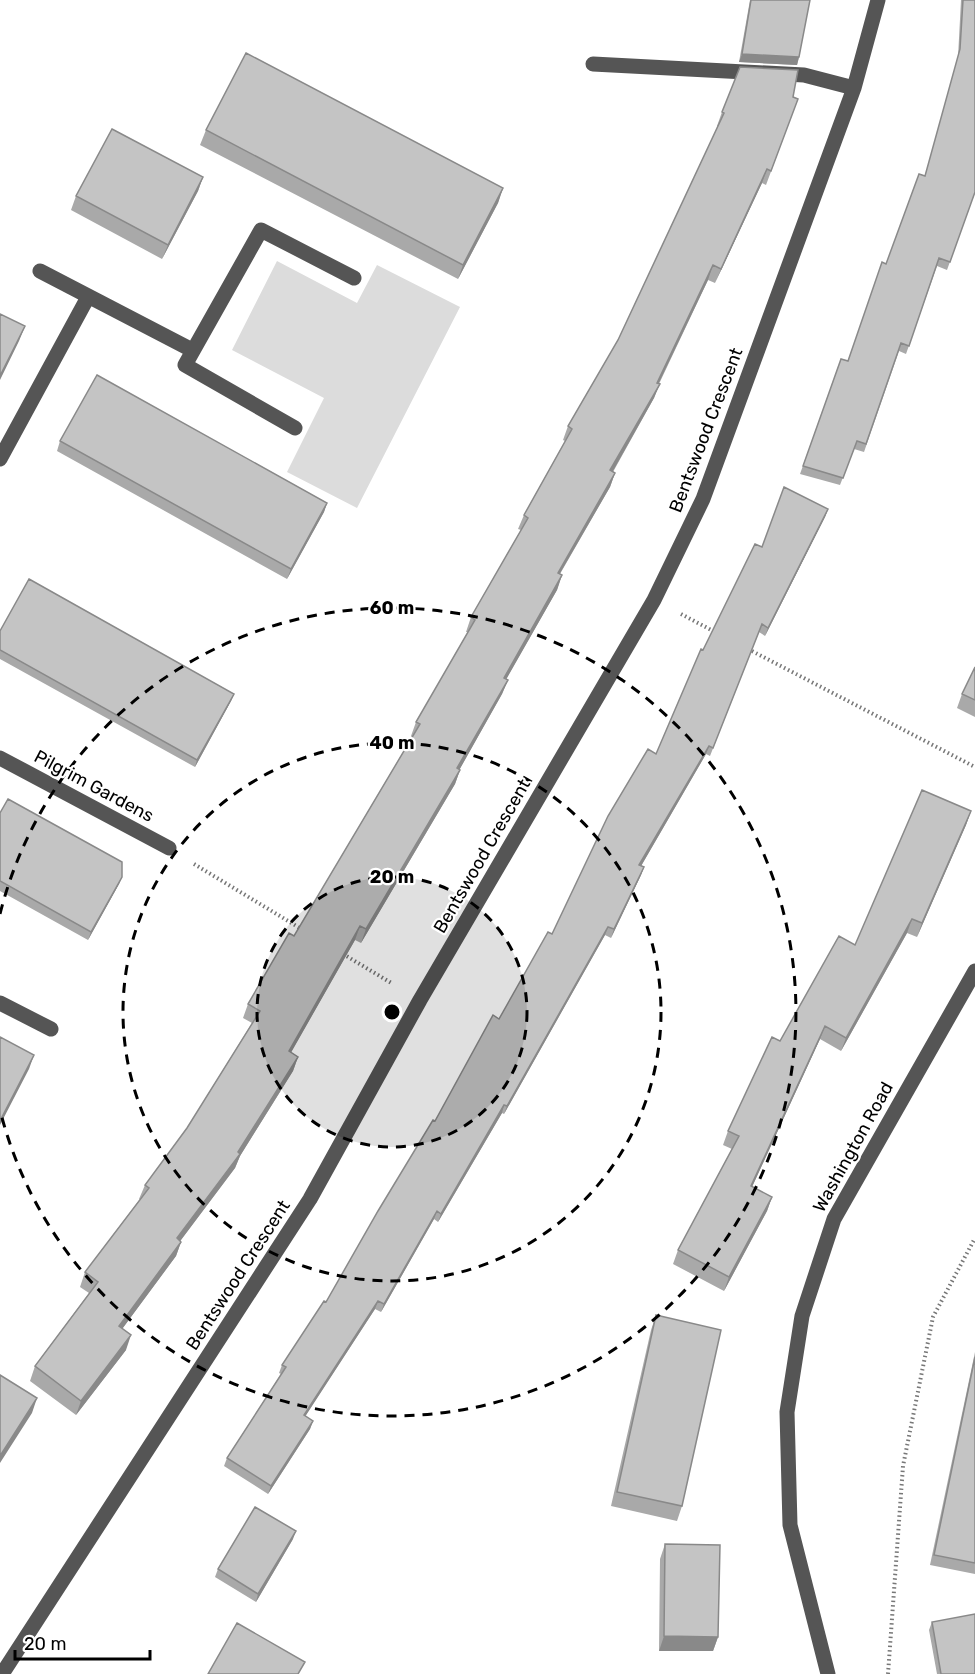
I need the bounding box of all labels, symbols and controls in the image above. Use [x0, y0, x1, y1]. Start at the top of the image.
street label: Bentswood Crescent [664, 345, 748, 515]
text: 60 m [370, 597, 414, 619]
text: 40 m [370, 732, 414, 754]
street label: Pilgrim Gardens [30, 745, 158, 827]
street label: Bentswood Crescent [429, 775, 535, 937]
text: 20 m [370, 866, 414, 888]
centre of rings [382, 1002, 402, 1022]
street label: Washington Road [808, 1078, 898, 1216]
street label: Bentswood Crescent [181, 1196, 295, 1354]
scale bar [15, 1623, 150, 1661]
text: 20 m [24, 1633, 66, 1655]

